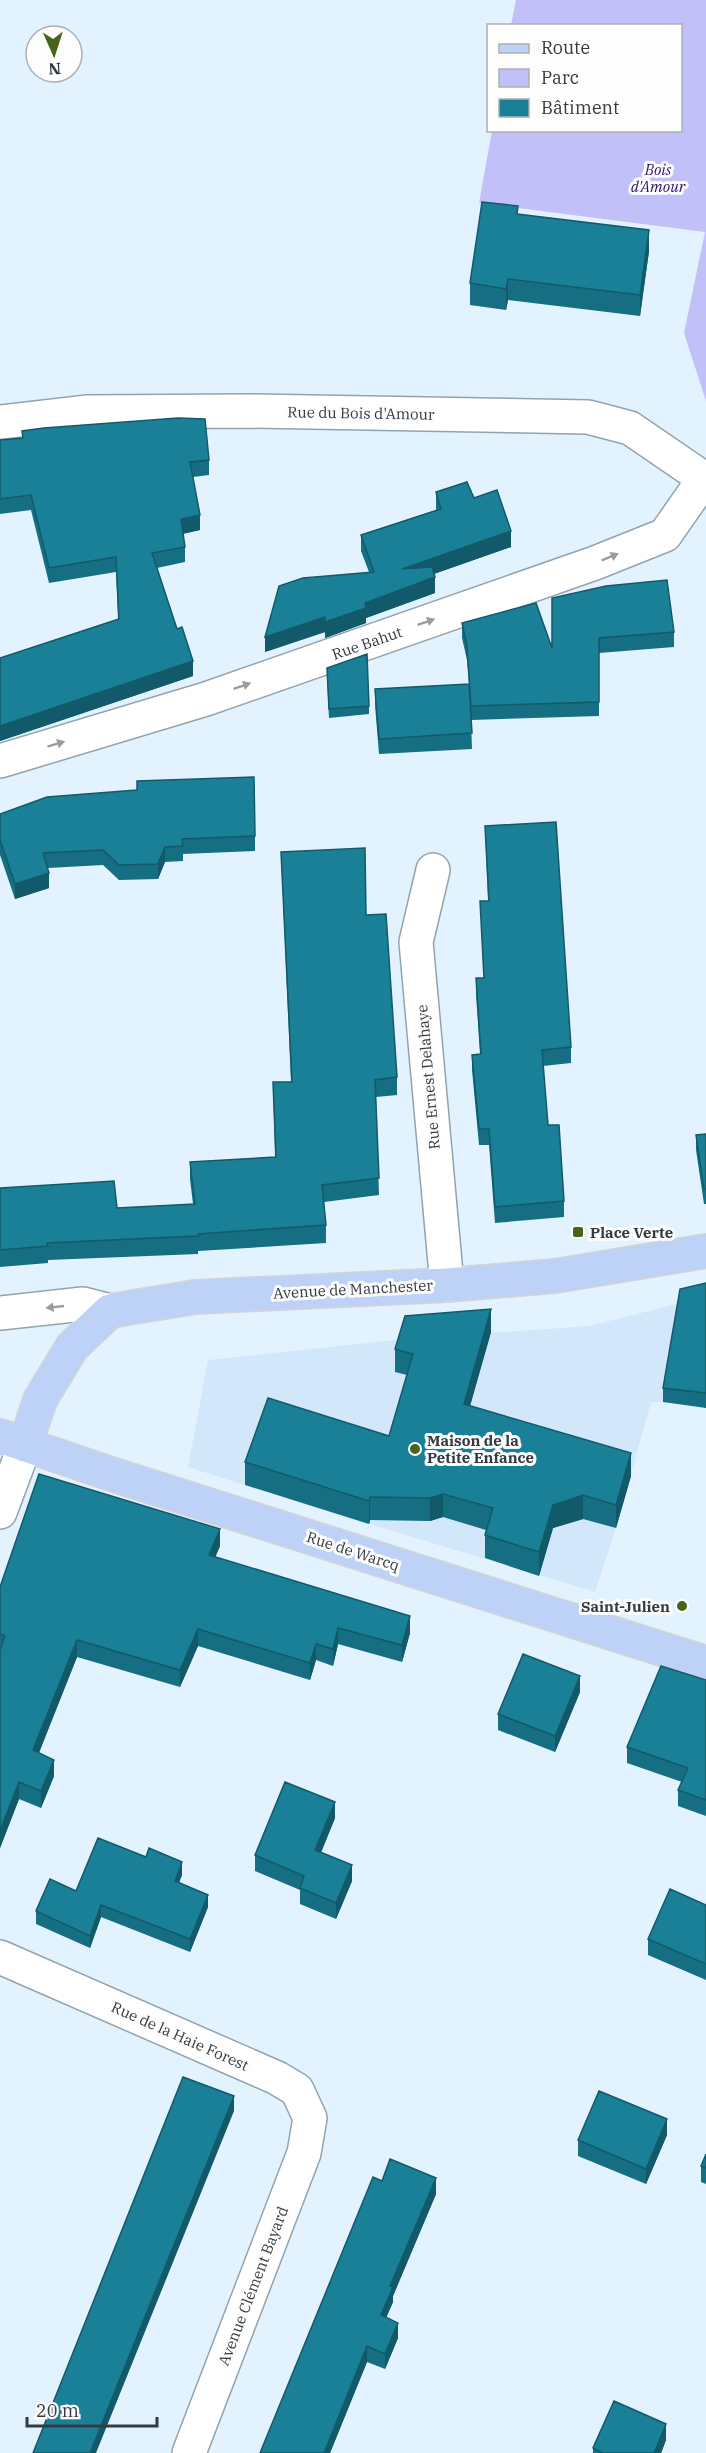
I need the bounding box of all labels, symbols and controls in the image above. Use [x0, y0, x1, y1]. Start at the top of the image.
north arrow [24, 24, 84, 84]
legend [487, 24, 682, 132]
text: Route [541, 36, 590, 59]
text: N [48, 59, 62, 79]
text: Parc [541, 66, 579, 89]
text: Bâtiment [541, 96, 619, 119]
park label: Bois d'Amour [631, 160, 686, 196]
street label: Rue du Bois d'Amour [287, 402, 435, 424]
one-way arrow [601, 552, 619, 561]
one-way arrow [417, 616, 435, 626]
street label: Rue Bahut [329, 622, 405, 664]
one-way arrow [233, 681, 251, 691]
one-way arrow [47, 739, 65, 748]
street label: Rue Ernest Delahaye [412, 1004, 444, 1150]
place label: Place Verte [590, 1223, 673, 1242]
marker: Place Verte [571, 1225, 585, 1239]
street label: Avenue de Manchester [273, 1275, 434, 1303]
one-way arrow [46, 1302, 65, 1312]
place label: Maison de la Petite Enfance [427, 1431, 534, 1467]
marker: Maison de la Petite Enfance [408, 1442, 422, 1456]
street label: Rue de Warcq [304, 1527, 402, 1575]
place label: Saint-Julien [581, 1597, 670, 1616]
marker: Saint-Julien [675, 1599, 689, 1613]
street label: Rue de la Haie Forest [108, 1997, 252, 2075]
street label: Avenue Clément Bayard [214, 2204, 292, 2368]
scale bar [27, 2390, 158, 2428]
text: 20 m [36, 2399, 79, 2422]

